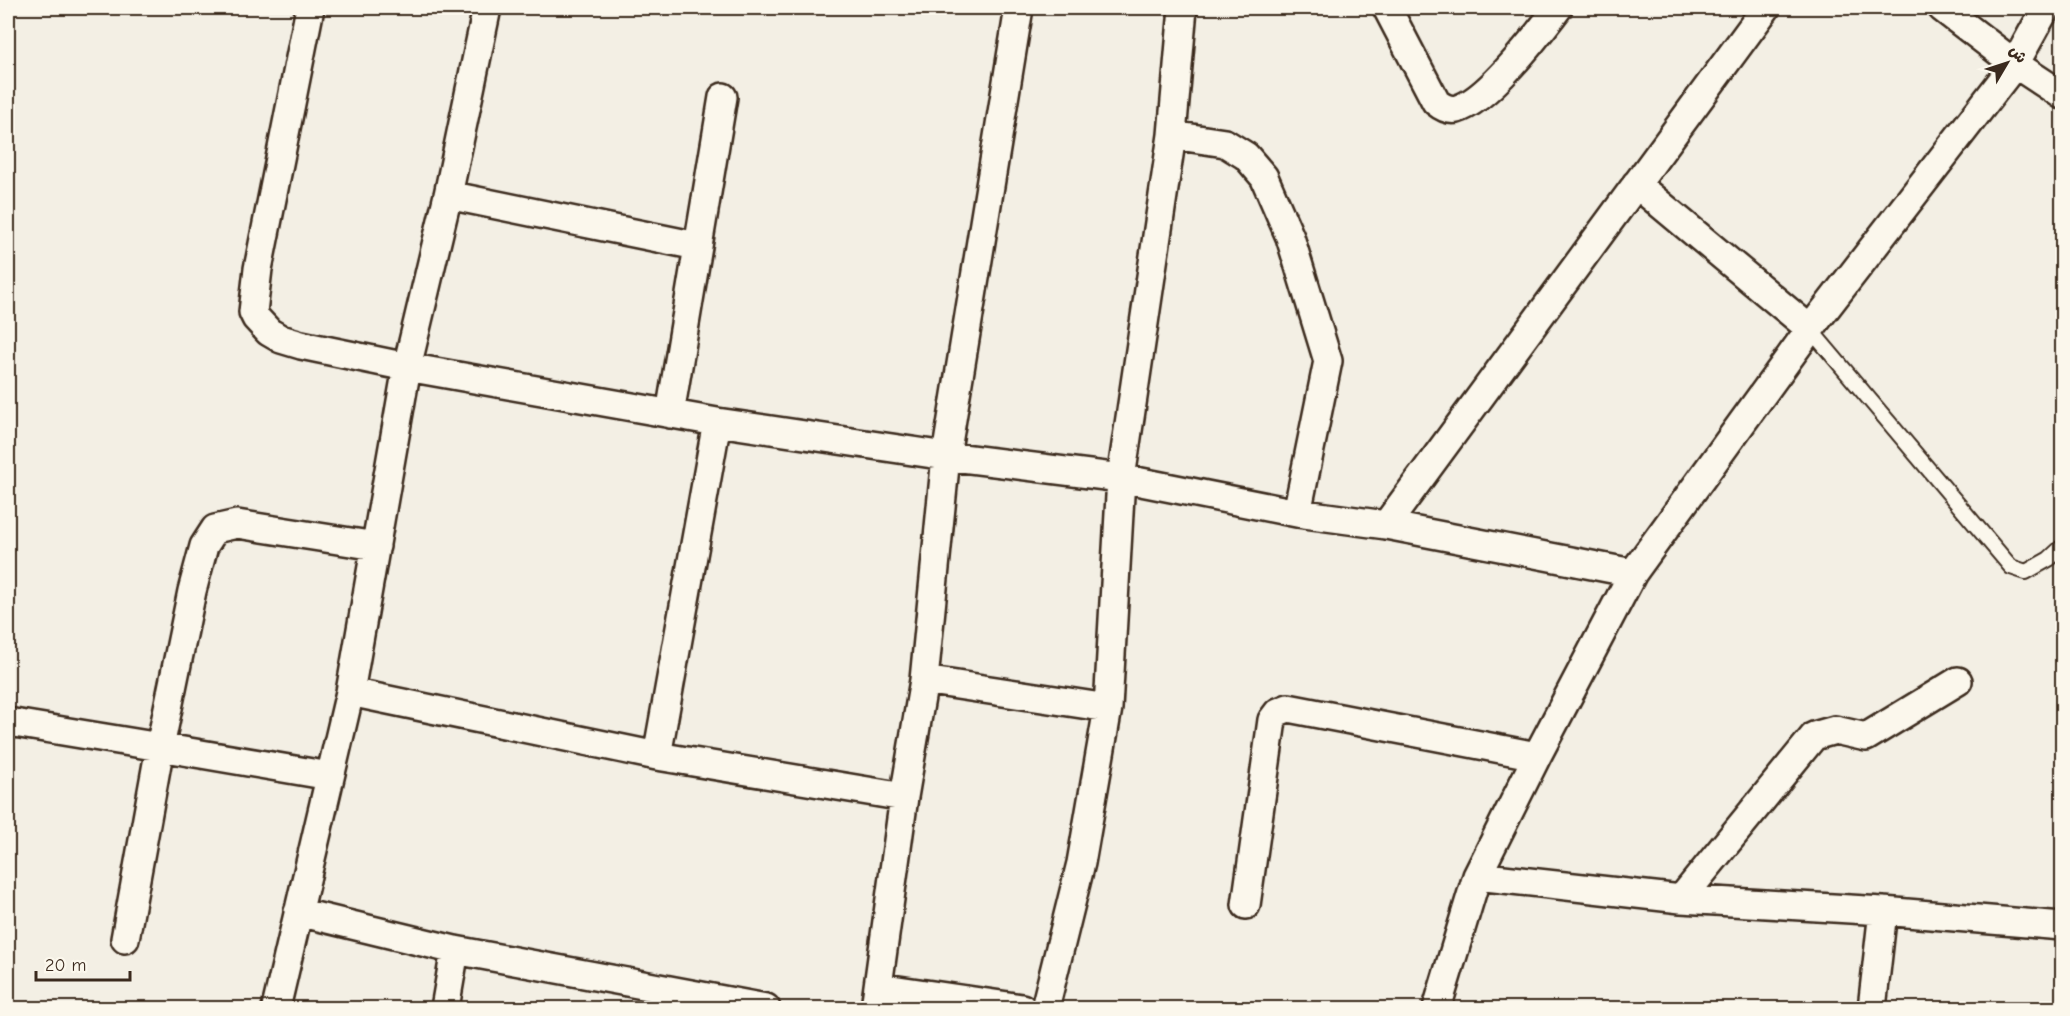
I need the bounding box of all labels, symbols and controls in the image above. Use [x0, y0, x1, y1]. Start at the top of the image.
north arrow [1977, 33, 2037, 93]
text: ش [2005, 42, 2030, 67]
scale bar [36, 944, 130, 982]
text: 20 m [45, 955, 86, 976]

